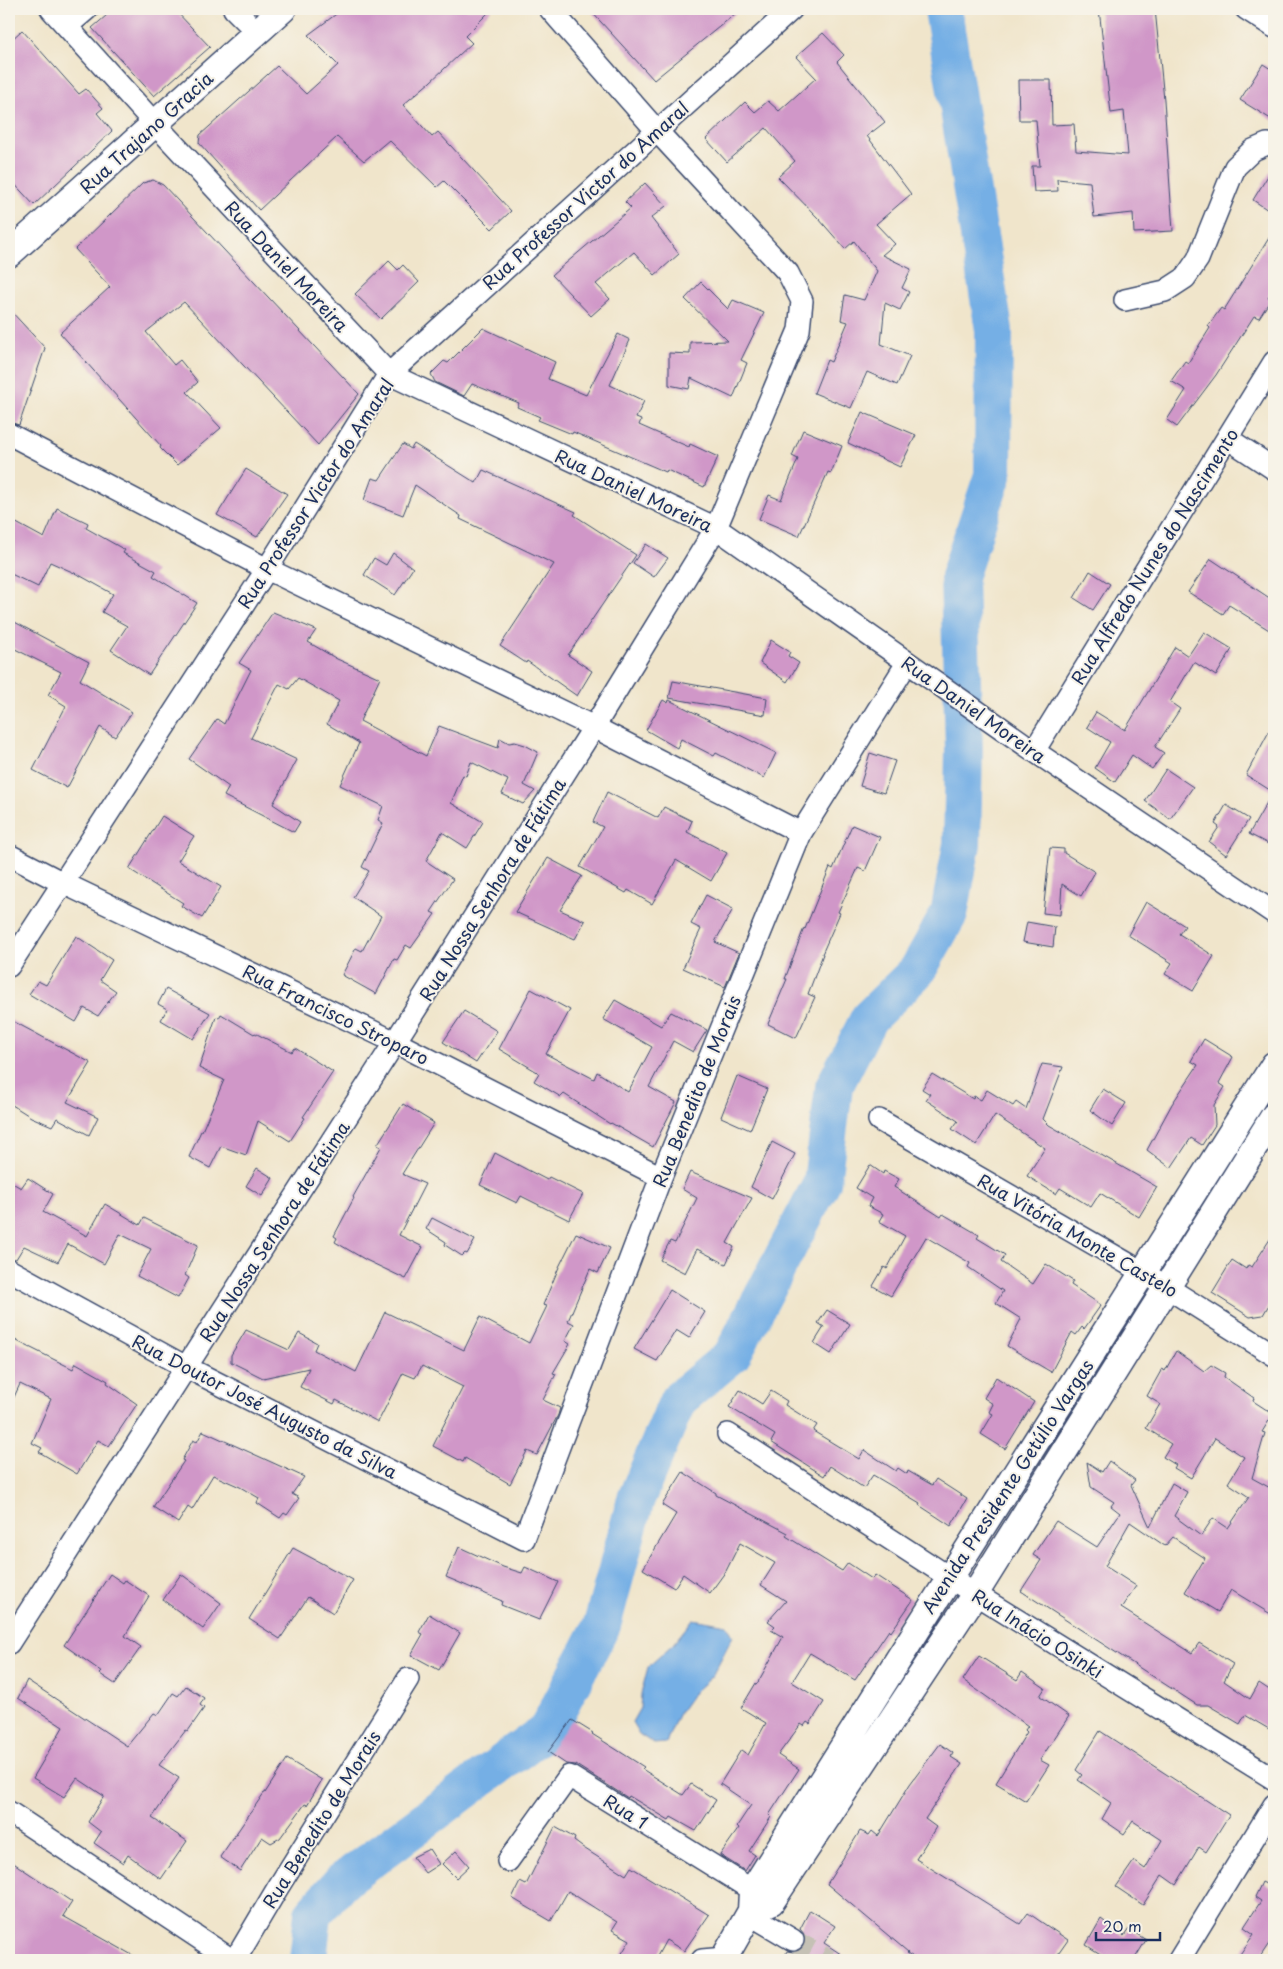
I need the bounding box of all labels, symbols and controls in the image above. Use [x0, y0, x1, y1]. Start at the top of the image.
street label: Rua Trajano Gracia [73, 65, 219, 199]
street label: Rua Professor Victor do Amaral [476, 95, 694, 295]
street label: Rua Daniel Moreira [219, 194, 356, 338]
street label: Rua Professor Victor do Amaral [230, 372, 400, 614]
street label: Rua Alfredo Nunes do Nascimento [1064, 423, 1244, 689]
street label: Rua Daniel Moreira [551, 442, 718, 539]
street label: Rua Daniel Moreira [896, 649, 1052, 769]
street label: Rua Nossa Senhora de Fátima [412, 772, 572, 1006]
street label: Rua Francisco Stroparo [238, 957, 434, 1071]
street label: Rua Benedito de Morais [645, 991, 747, 1191]
street label: Rua Nossa Senhora de Fátima [192, 1115, 356, 1347]
street label: Rua Vitória Monte Castelo [973, 1166, 1183, 1304]
street label: Rua Doutor José Augusto da Silva [128, 1327, 402, 1485]
street label: Avenida Presidente Getúlio Vargas [914, 1354, 1100, 1618]
street label: Rua Inácio Osinki [967, 1582, 1109, 1684]
street label: Rua Benedito de Morais [255, 1725, 387, 1913]
street label: Rua 1 [599, 1787, 653, 1835]
scale bar [1096, 1909, 1159, 1941]
text: 20 m [1103, 1914, 1142, 1937]

